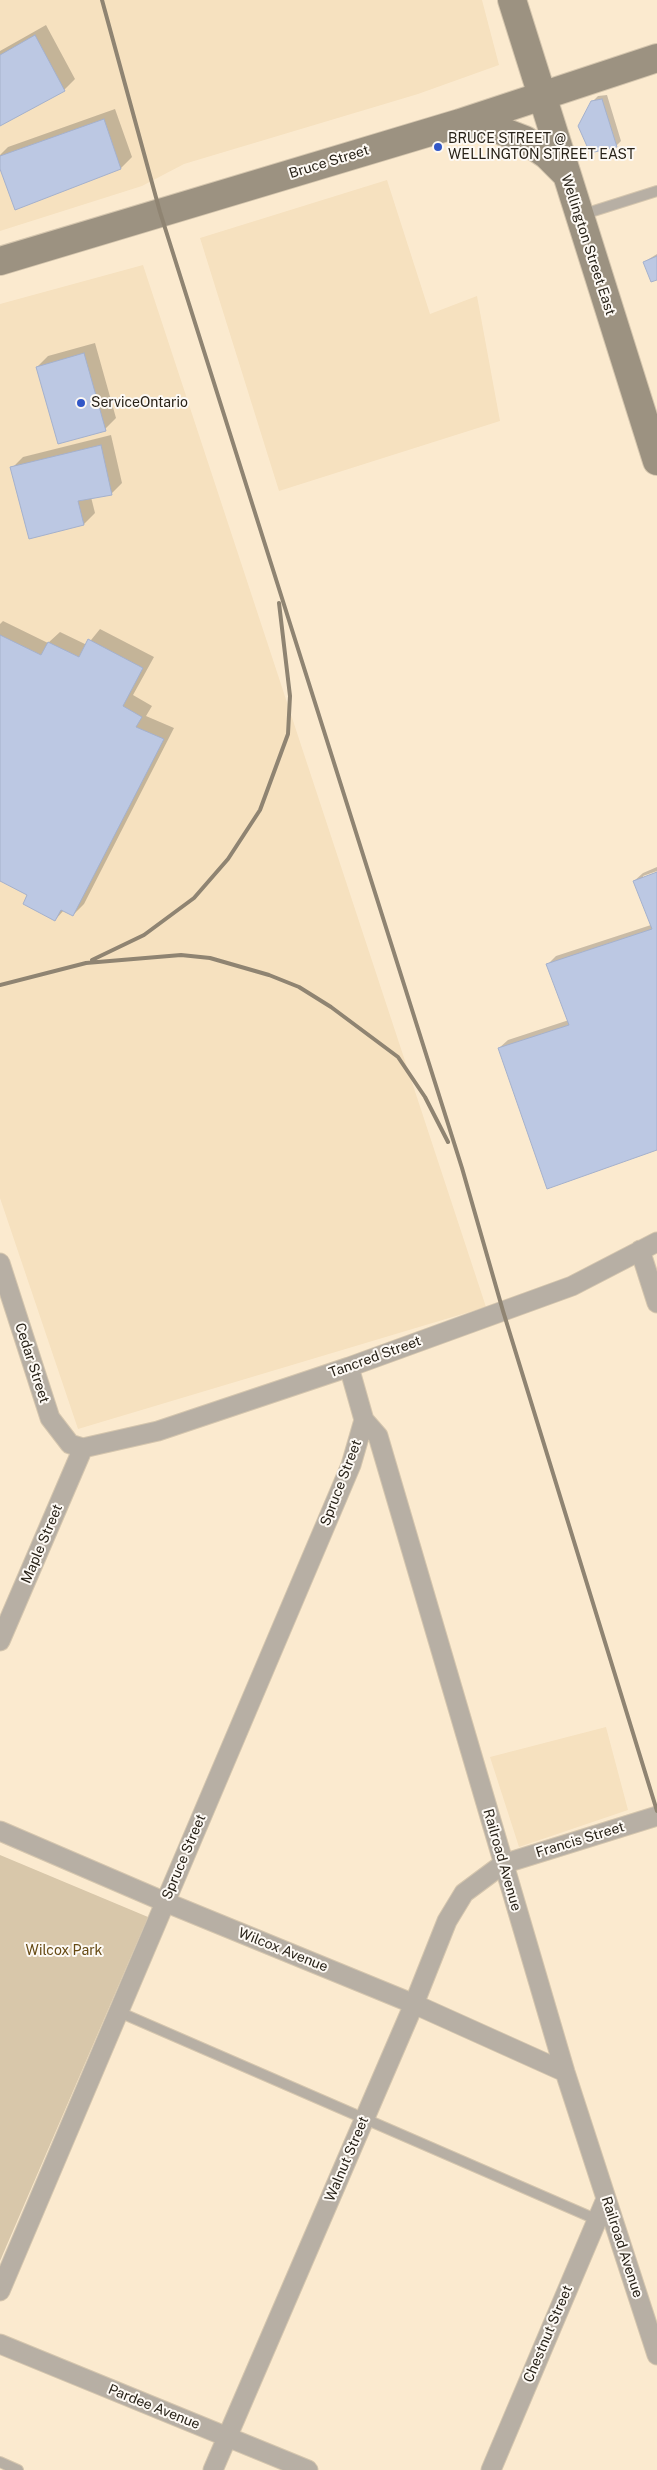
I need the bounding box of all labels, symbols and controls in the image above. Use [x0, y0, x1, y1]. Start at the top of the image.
place label: BRUCE STREET @ WELLINGTON STREET EAST [448, 131, 635, 164]
marker: BRUCE STREET @ WELLINGTON STREET EAST [432, 141, 444, 153]
street label: Bruce Street [287, 142, 371, 182]
street label: Wellington Street East [557, 173, 619, 317]
place label: ServiceOntario [91, 395, 188, 411]
marker: ServiceOntario [75, 397, 87, 409]
street label: Cedar Street [11, 1321, 53, 1405]
street label: Tancred Street [327, 1333, 423, 1381]
street label: Spruce Street [317, 1437, 365, 1529]
street label: Maple Street [18, 1502, 66, 1586]
street label: Railroad Avenue [479, 1807, 525, 1913]
street label: Spruce Street [158, 1812, 210, 1902]
street label: Francis Street [534, 1819, 626, 1861]
street label: Wilcox Avenue [236, 1924, 330, 1976]
park label: Wilcox Park [26, 1943, 102, 1959]
street label: Walnut Street [322, 2114, 372, 2204]
street label: Railroad Avenue [598, 2194, 646, 2300]
street label: Chestnut Street [520, 2283, 576, 2385]
street label: Pardee Avenue [106, 2381, 202, 2433]

